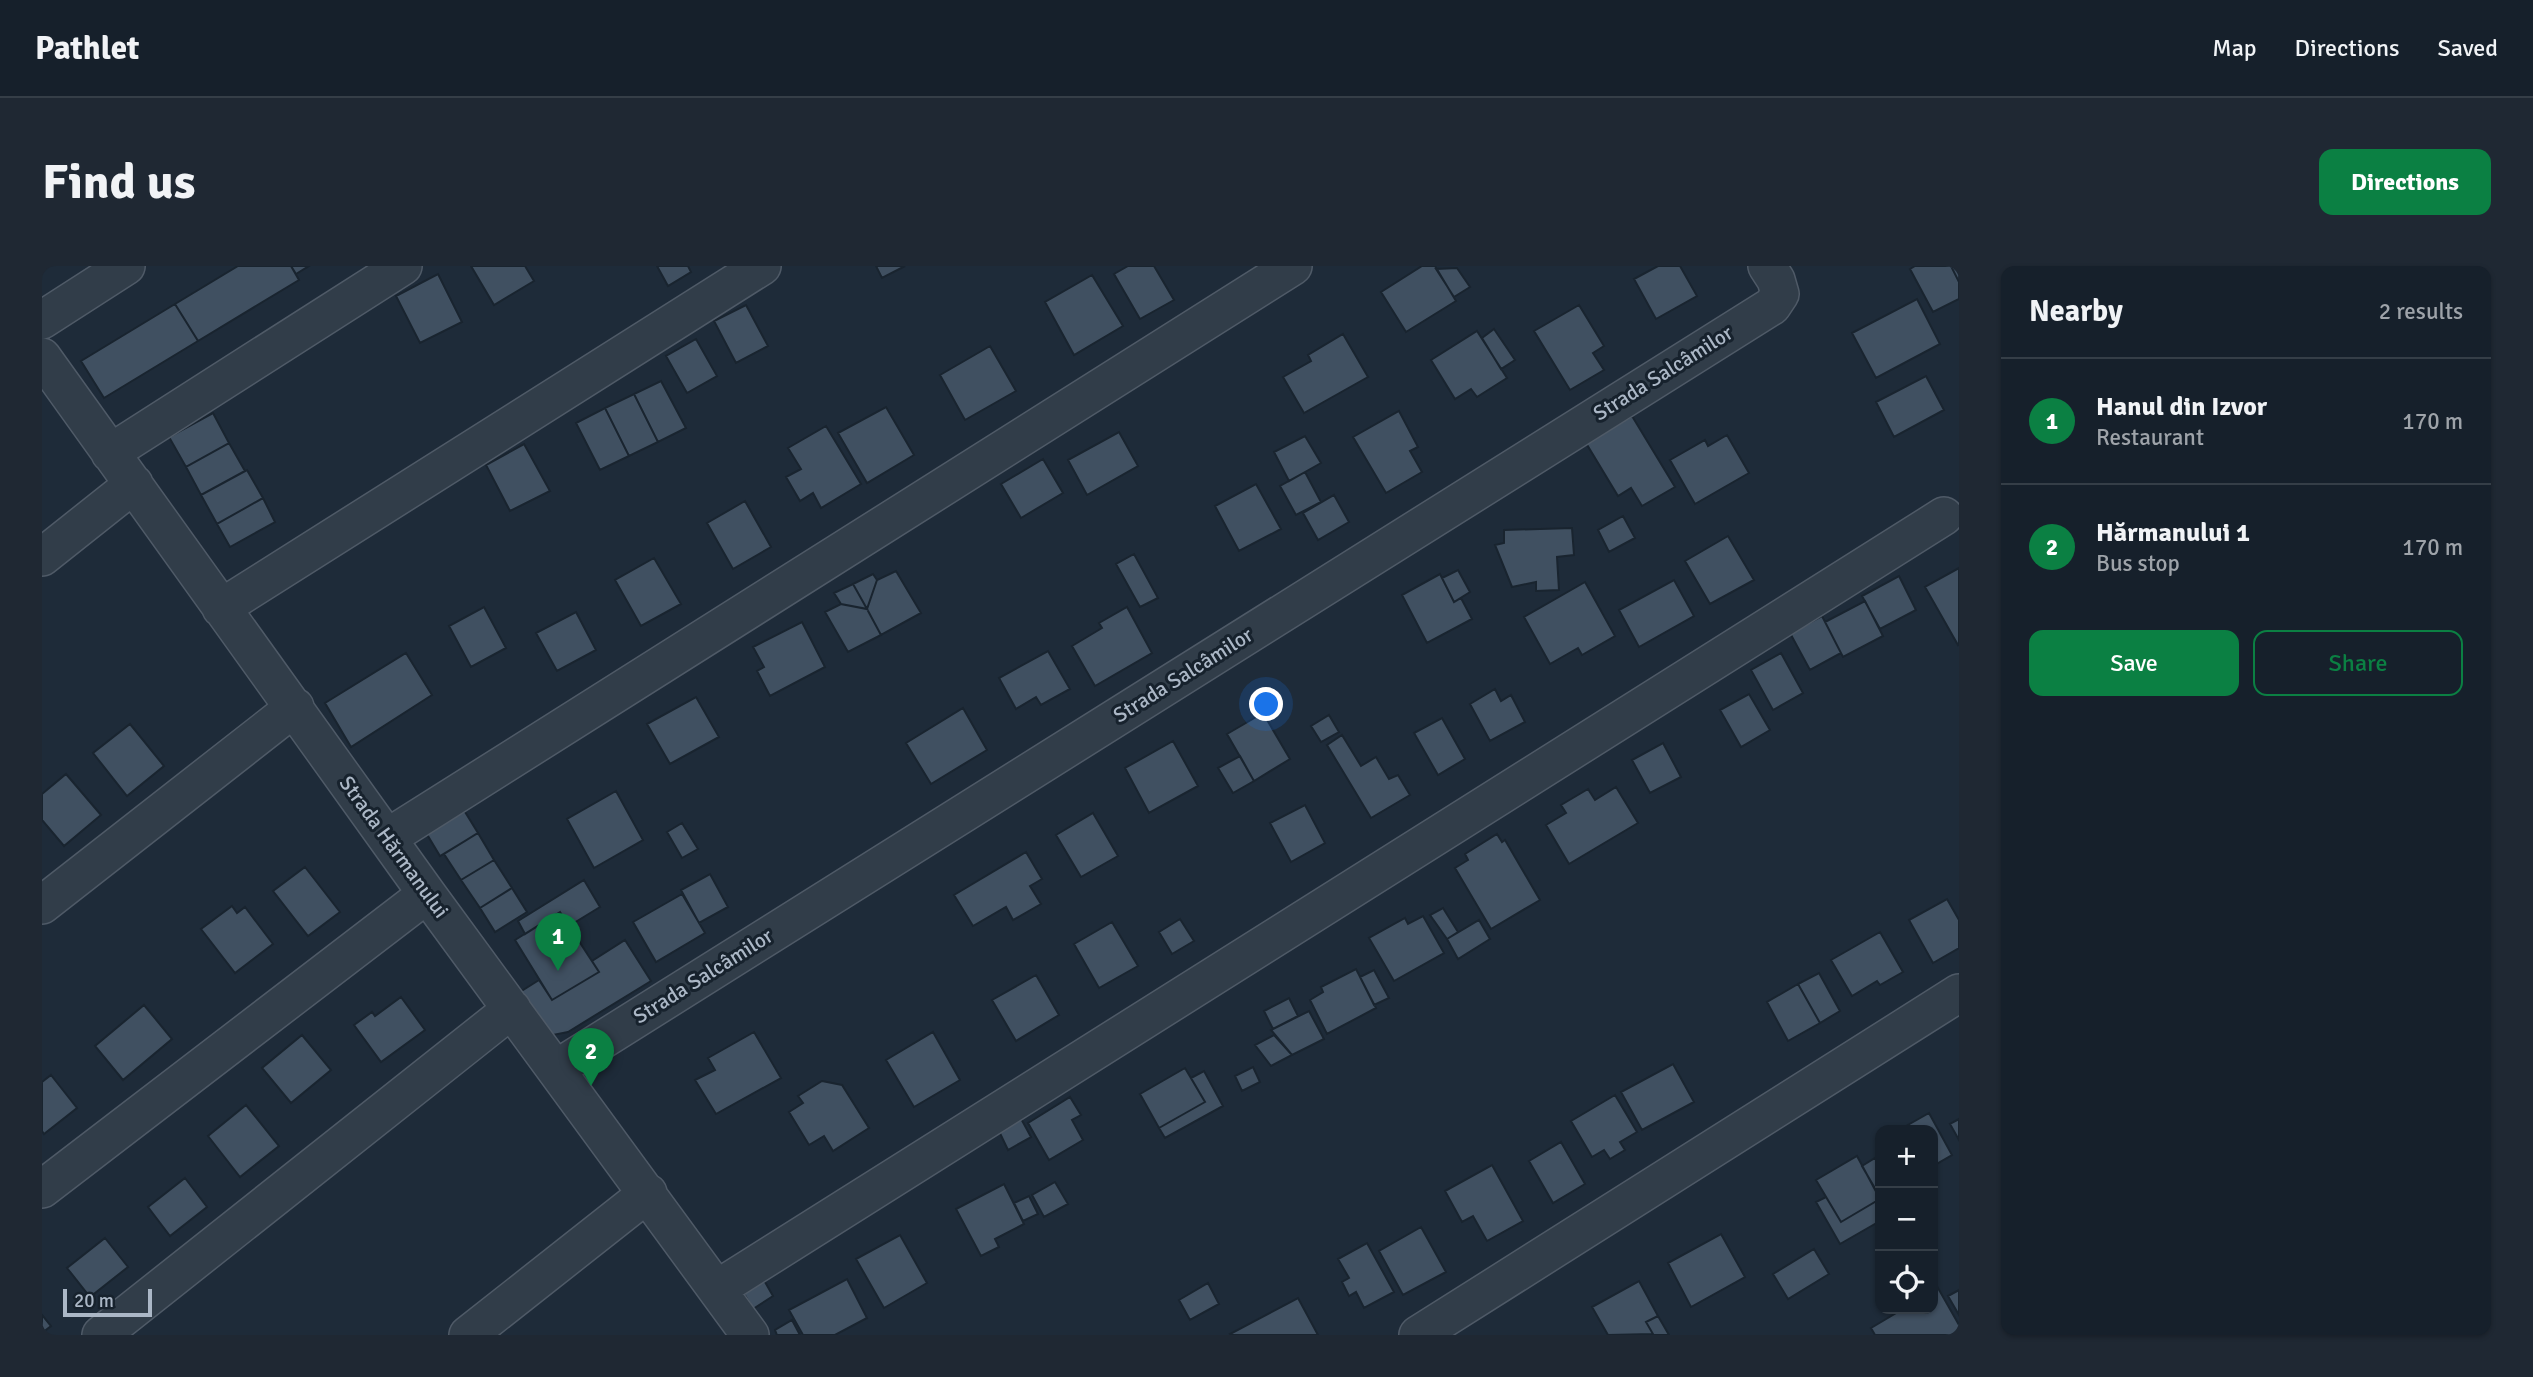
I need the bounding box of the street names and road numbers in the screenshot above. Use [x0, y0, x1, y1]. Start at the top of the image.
street label: Strada Salcâmilor [1589, 320, 1738, 426]
street label: Strada Salcâmilor [1109, 622, 1258, 728]
street label: Strada Hărmanului [334, 771, 454, 923]
street label: Strada Salcâmilor [629, 923, 778, 1029]

